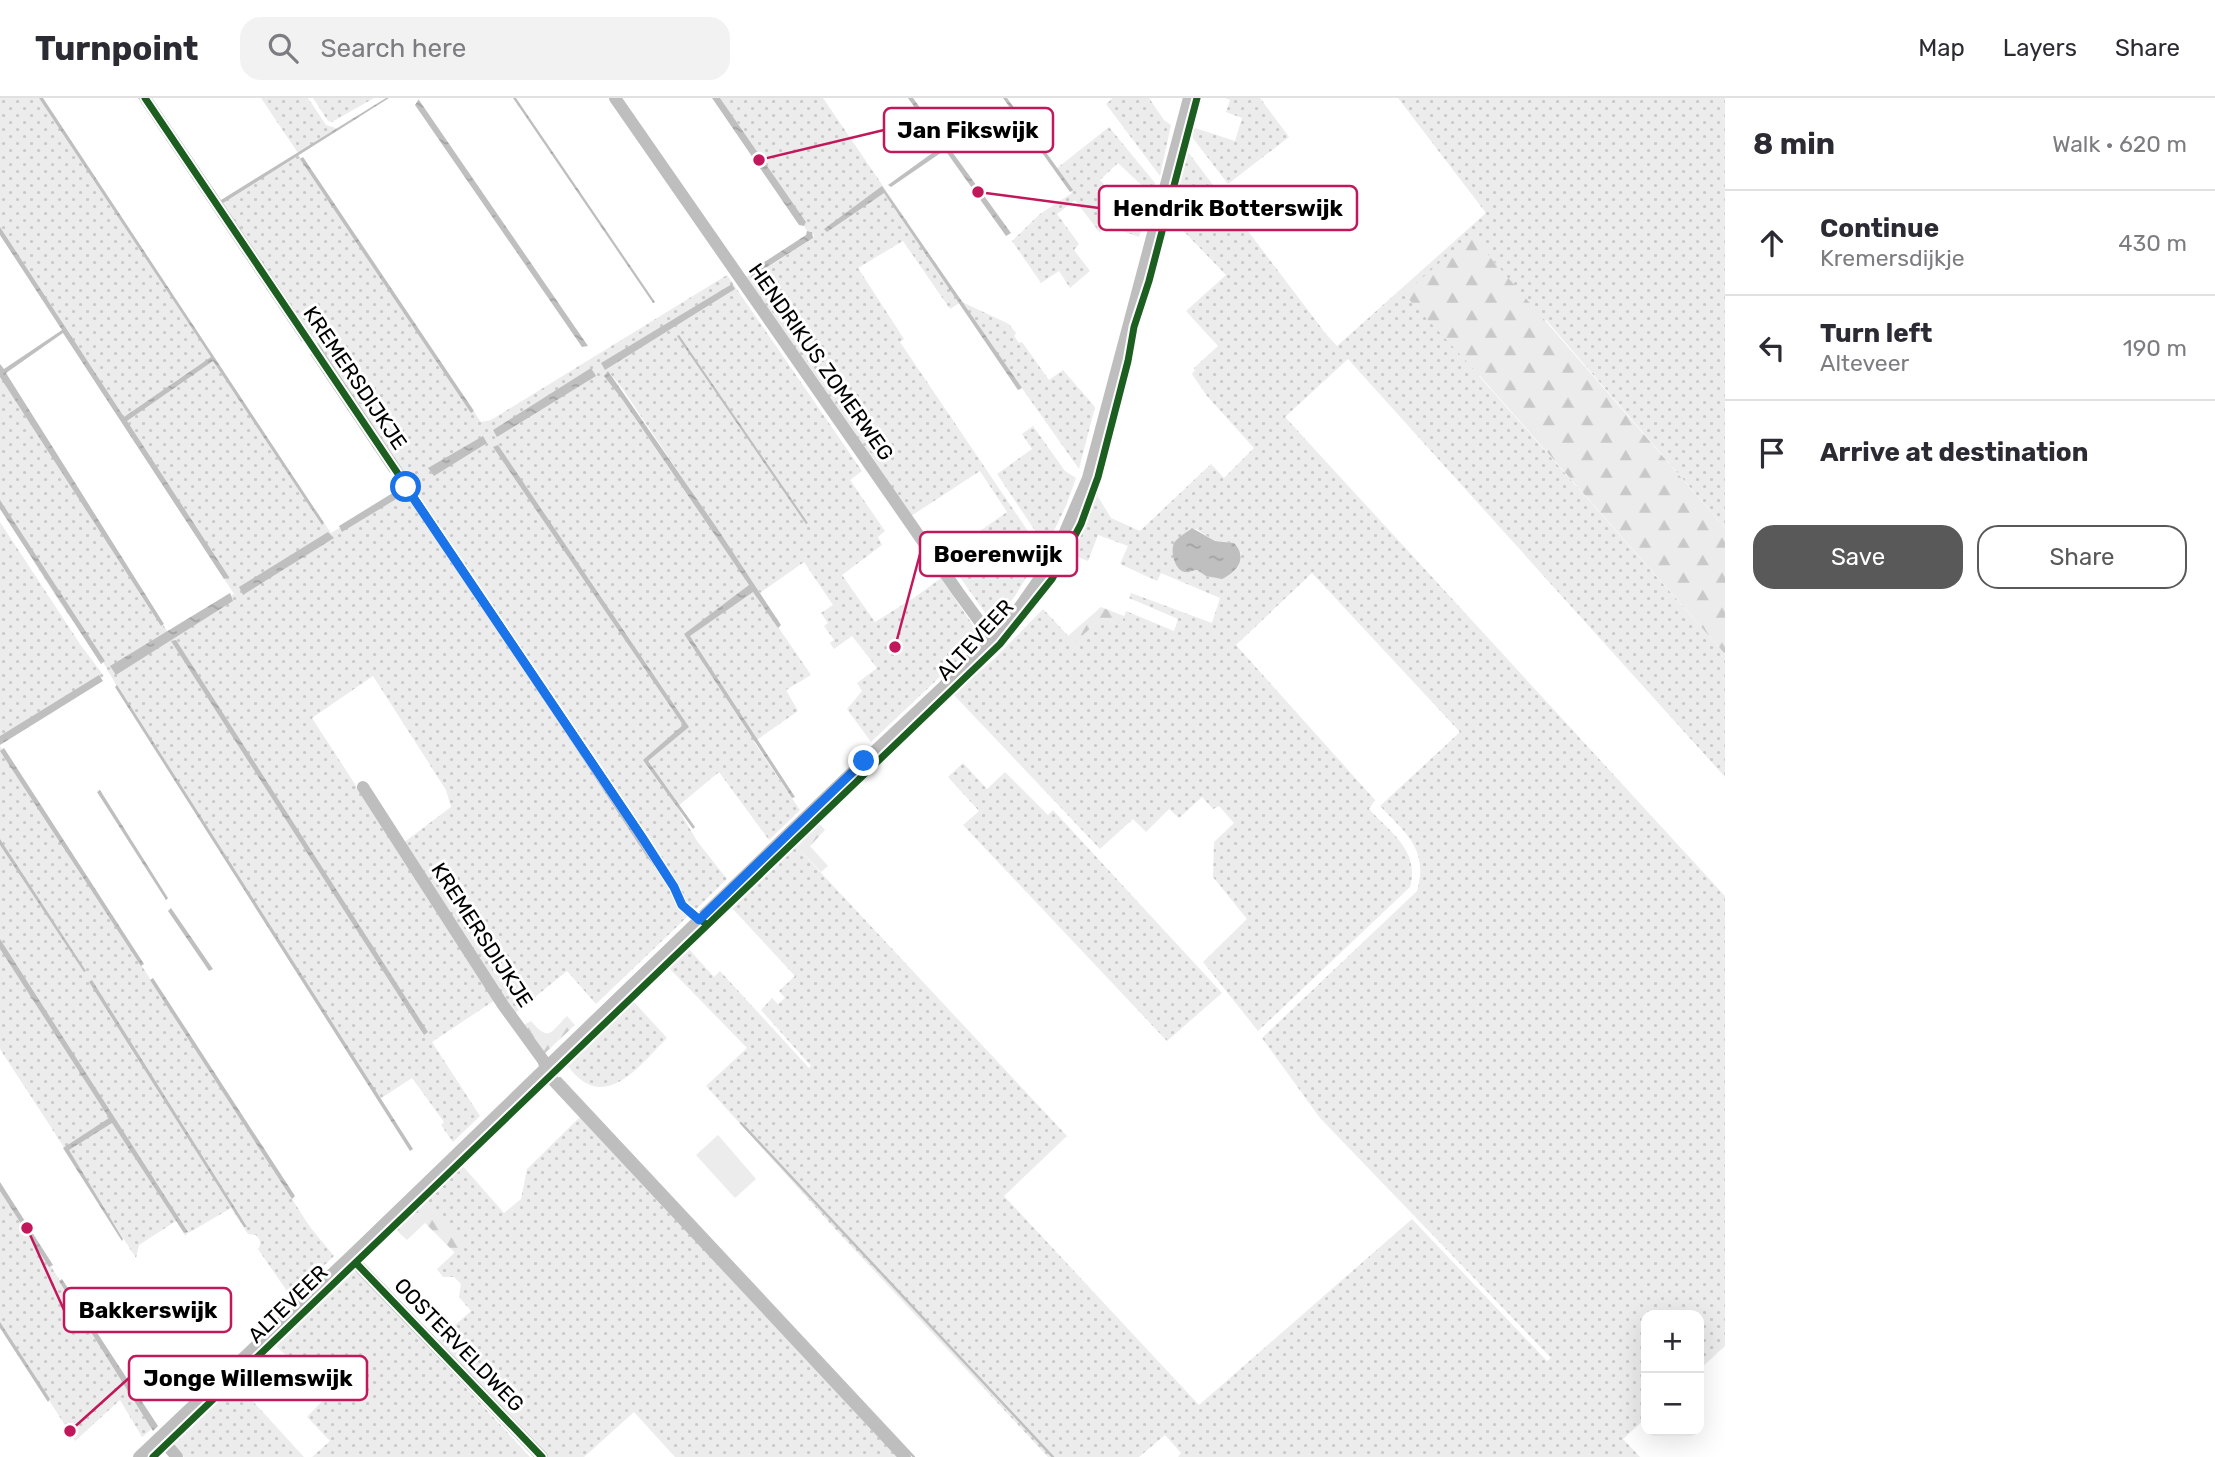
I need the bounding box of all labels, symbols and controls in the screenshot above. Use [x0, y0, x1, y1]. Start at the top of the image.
search box [240, 17, 730, 80]
text: Turnpoint [35, 29, 198, 68]
icon: search [264, 29, 302, 67]
text: Search here [320, 33, 466, 64]
text: Map [1918, 34, 1965, 62]
text: Layers [2003, 34, 2077, 62]
text: Share [2115, 34, 2180, 62]
callout: Jan Fikswijk [884, 108, 1053, 152]
text: Jan Fikswijk [897, 116, 1039, 144]
text: 8 min [1753, 126, 1835, 162]
text: Walk · 620 m [2052, 130, 2187, 158]
callout: Hendrik Botterswijk [1099, 186, 1357, 230]
text: Hendrik Botterswijk [1113, 194, 1343, 222]
text: Continue [1820, 213, 1939, 244]
icon: ahead [1753, 224, 1791, 262]
text: 430 m [2118, 229, 2187, 257]
text: Kremersdijkje [1820, 244, 1965, 272]
street label: HENDRIKUS ZOMERWEG [744, 258, 899, 465]
street label: KREMERSDIJKJE [298, 301, 413, 454]
text: Turn left [1820, 318, 1932, 349]
icon: left [1753, 329, 1791, 367]
text: 190 m [2123, 334, 2187, 362]
text: Alteveer [1820, 349, 1909, 377]
icon: arrive [1753, 434, 1791, 472]
text: Arrive at destination [1820, 437, 2088, 468]
route start [390, 471, 421, 502]
button: Save [1753, 525, 1963, 589]
button: Share [1977, 525, 2187, 589]
callout: Boerenwijk [920, 532, 1077, 576]
text: Boerenwijk [934, 540, 1063, 568]
street label: ALTEVEER [931, 594, 1018, 685]
route end [848, 745, 879, 776]
street label: KREMERSDIJKJE [426, 858, 538, 1012]
street label: ALTEVEER [243, 1260, 333, 1348]
street label: OOSTERVELDWEG [389, 1273, 529, 1417]
callout: Bakkerswijk [64, 1288, 231, 1332]
text: Bakkerswijk [79, 1296, 218, 1324]
map controls [1641, 1310, 1704, 1436]
button: + [1641, 1310, 1704, 1373]
callout: Jonge Willemswijk [129, 1356, 367, 1400]
text: Jonge Willemswijk [143, 1364, 353, 1392]
button: − [1641, 1373, 1704, 1436]

